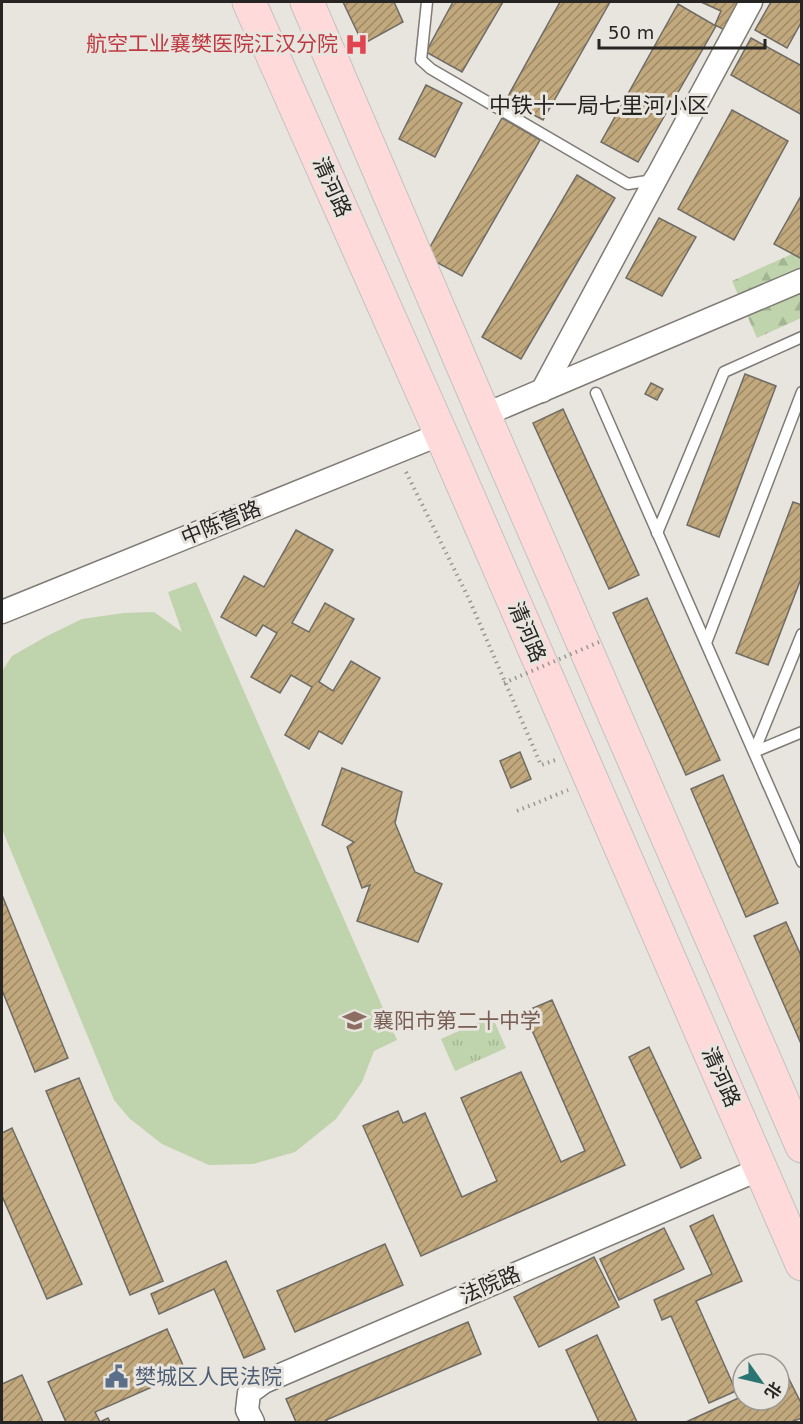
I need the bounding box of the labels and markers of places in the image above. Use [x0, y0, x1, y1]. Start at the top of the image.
hospital icon: 航空工业襄樊医院江汉分院 [343, 31, 369, 57]
place label: 航空工业襄樊医院江汉分院 [86, 32, 338, 56]
school or university icon: 襄阳市第二十中学 [342, 1008, 368, 1034]
place label: 襄阳市第二十中学 [373, 1009, 541, 1033]
public building icon: 樊城区人民法院 [104, 1364, 130, 1390]
place label: 樊城区人民法院 [135, 1365, 282, 1389]

